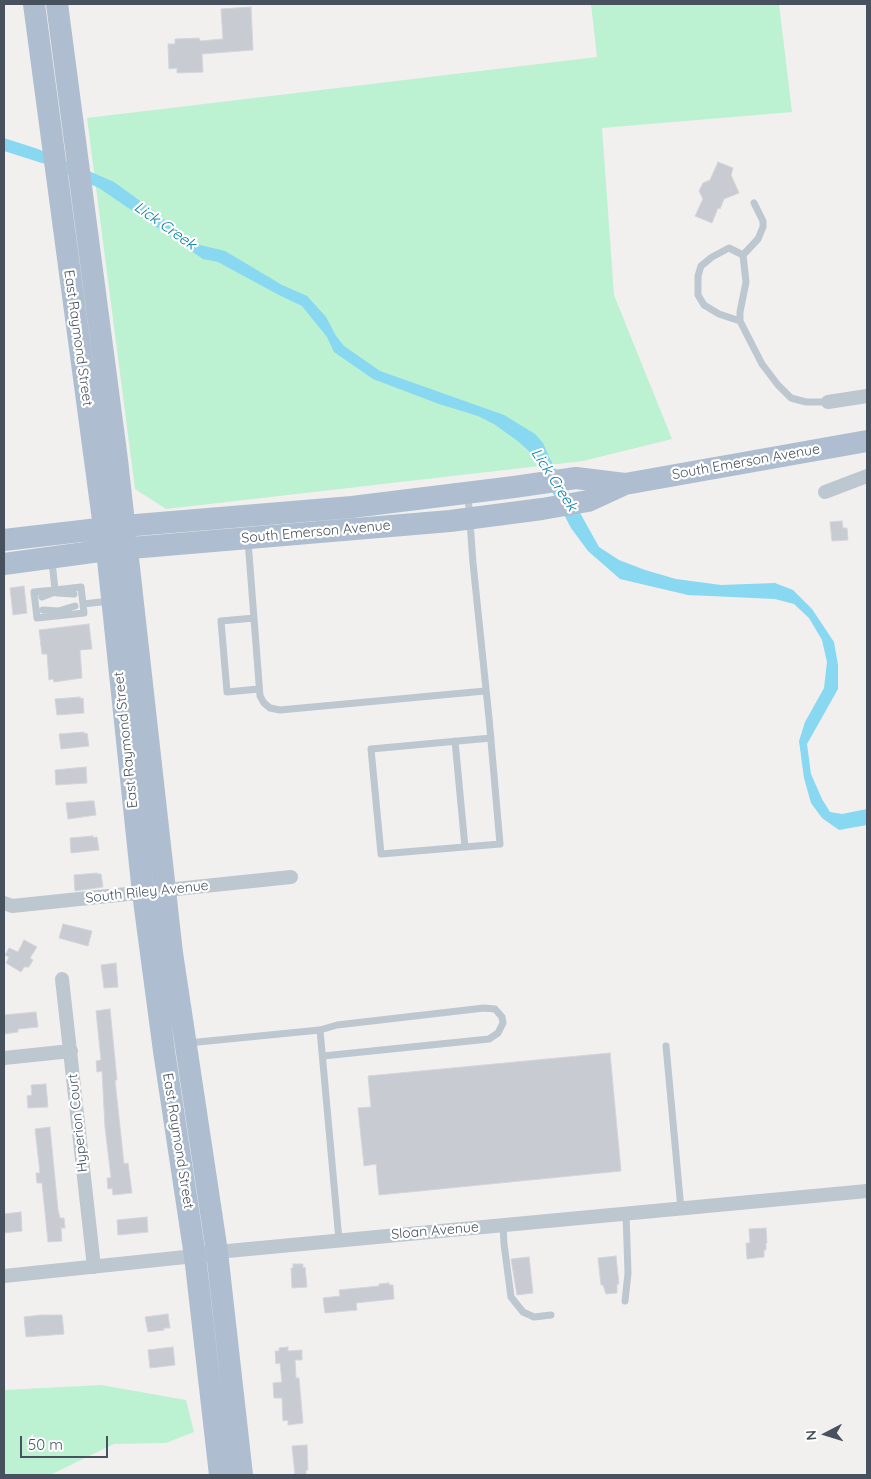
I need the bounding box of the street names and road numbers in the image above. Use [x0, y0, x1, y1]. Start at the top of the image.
street label: East Raymond Street [60, 269, 96, 407]
street label: South Emerson Avenue [671, 441, 821, 483]
street label: South Emerson Avenue [241, 517, 391, 547]
street label: East Raymond Street [110, 671, 142, 809]
street label: South Riley Avenue [85, 877, 209, 907]
street label: East Raymond Street [159, 1072, 197, 1210]
street label: Hyperion Court [64, 1073, 92, 1173]
street label: Sloan Avenue [391, 1219, 479, 1243]

